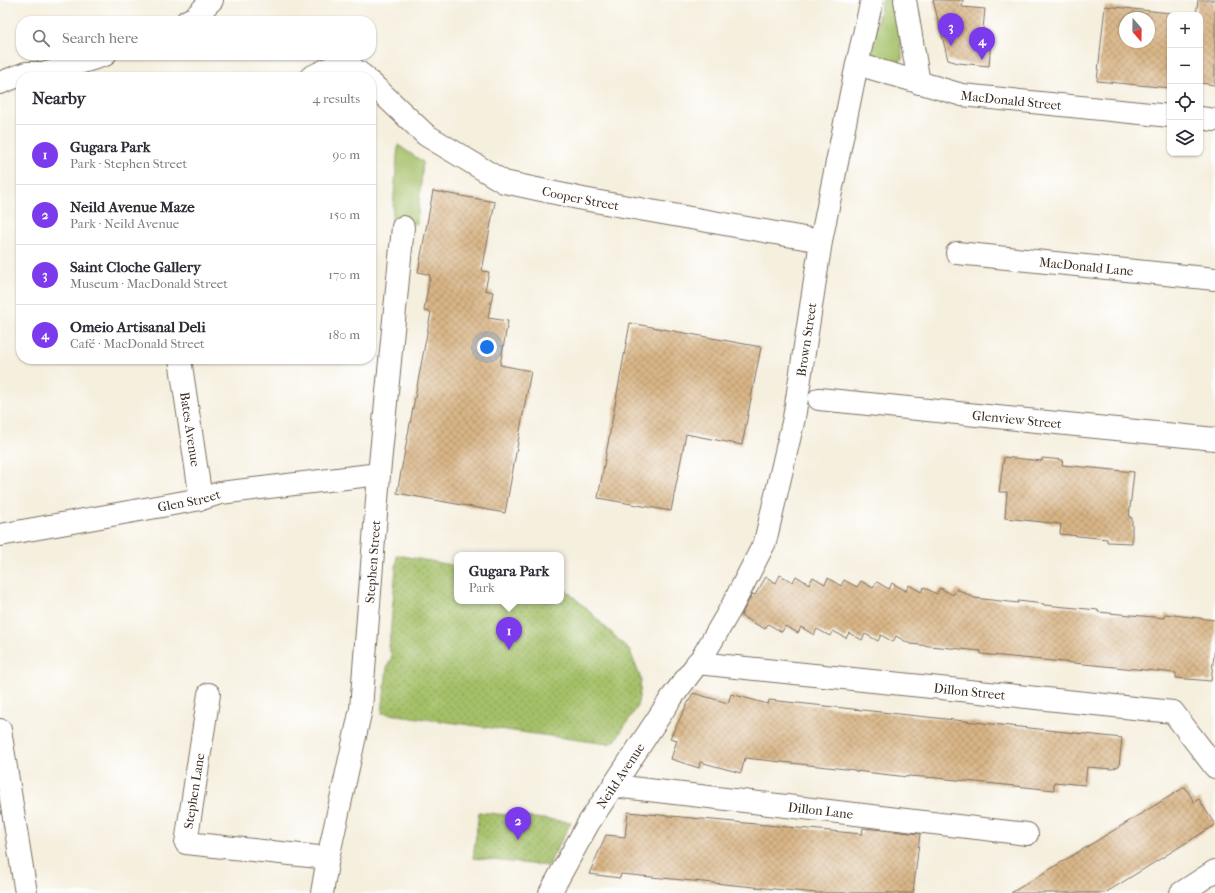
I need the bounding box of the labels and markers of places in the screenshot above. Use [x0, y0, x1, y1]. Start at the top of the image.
pin: 3 [938, 13, 964, 46]
pin: 4 [969, 27, 995, 60]
pin: 1 [496, 617, 522, 650]
pin: 2 [505, 807, 531, 840]

